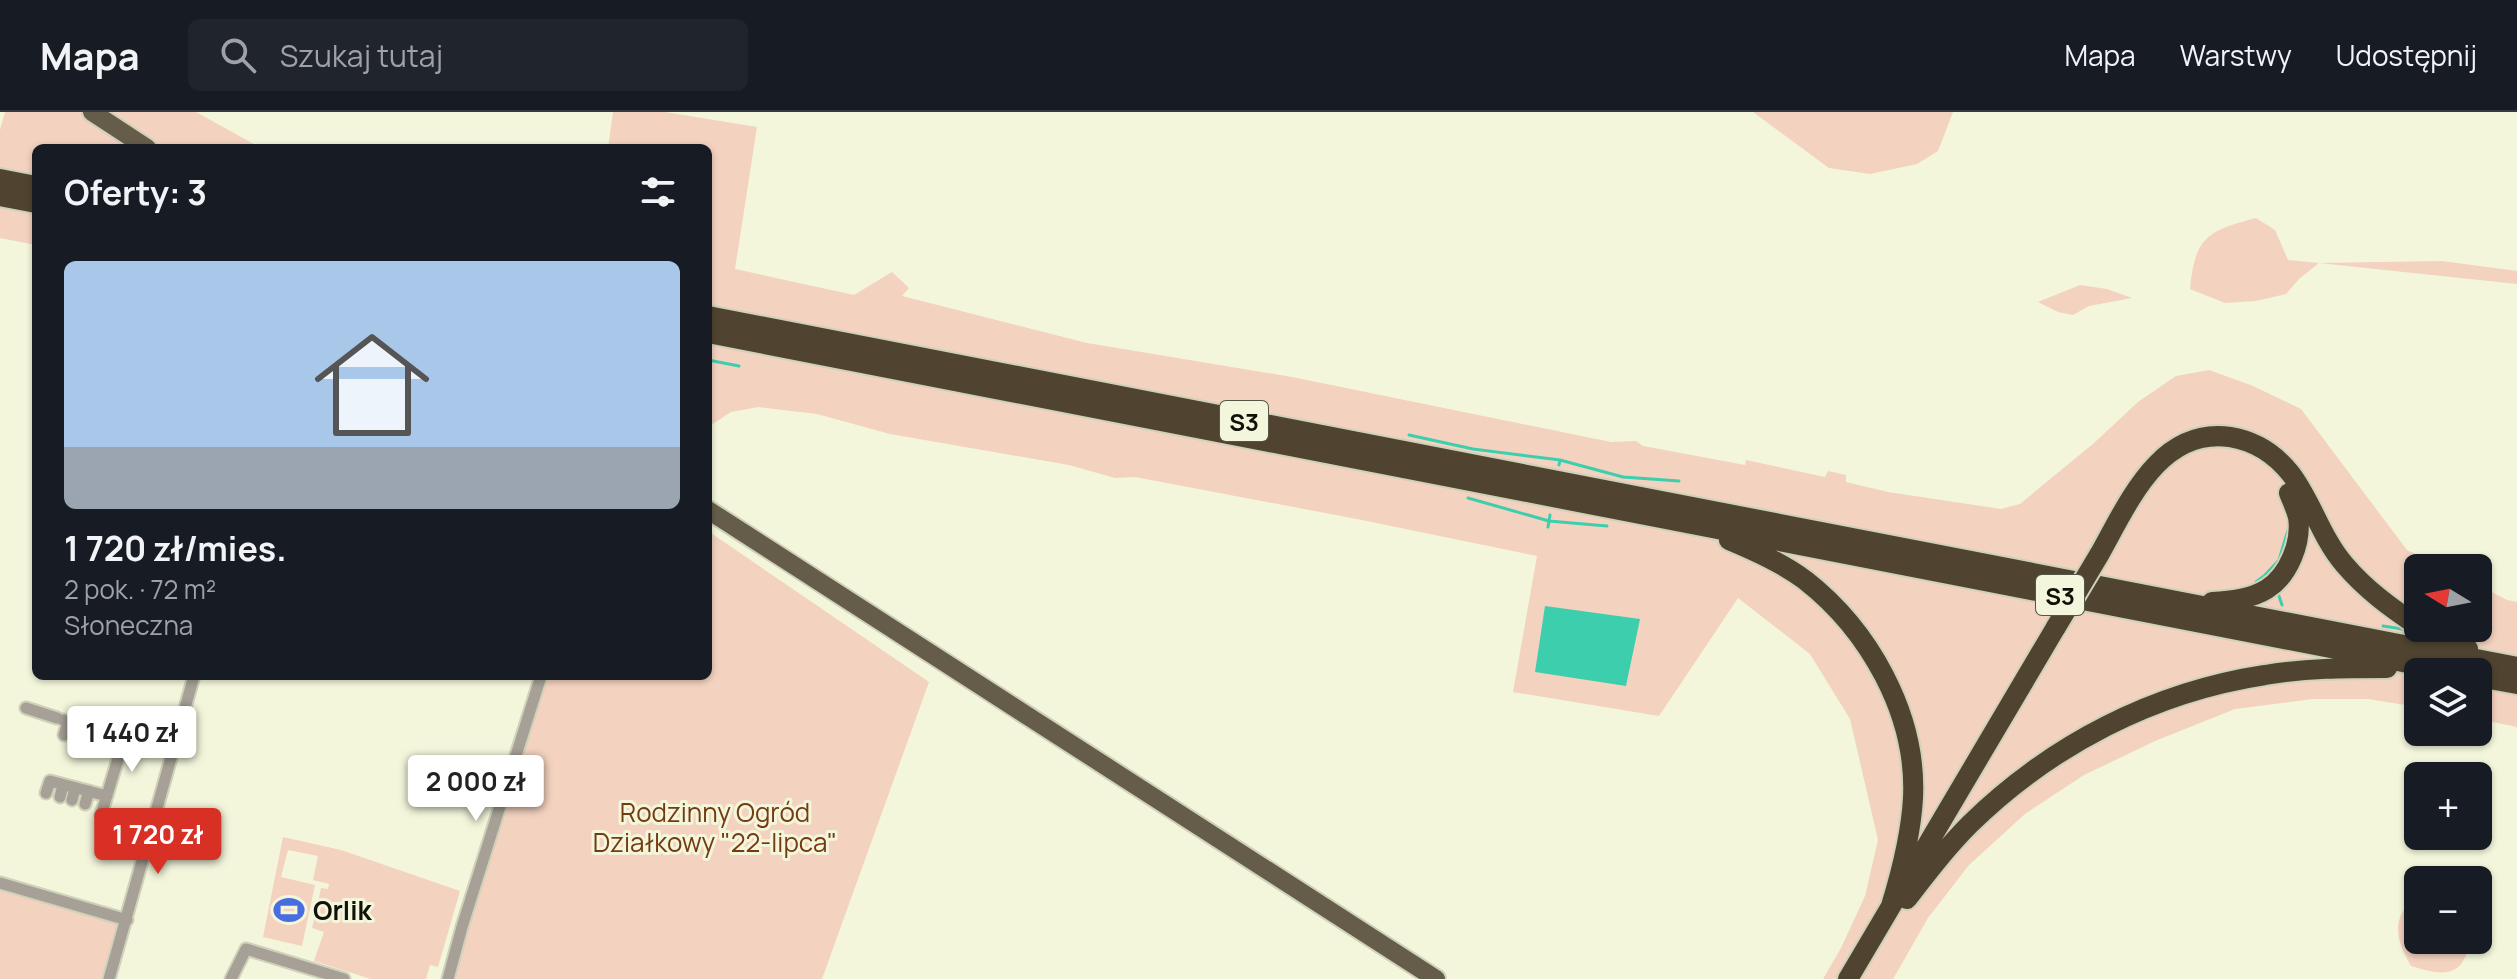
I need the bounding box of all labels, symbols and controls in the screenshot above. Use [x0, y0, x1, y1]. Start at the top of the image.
search box [188, 19, 748, 91]
text: Mapa [40, 29, 140, 81]
icon: search [216, 33, 260, 77]
text: Szukaj tutaj [280, 35, 443, 76]
text: Mapa [2064, 36, 2136, 74]
text: Warstwy [2180, 36, 2292, 74]
text: Udostępnij [2336, 36, 2477, 74]
text: Oferty: 3 [64, 169, 207, 215]
icon: filters [636, 170, 680, 214]
icon: home [300, 313, 444, 457]
road number: S3 [1220, 401, 1268, 441]
text: 1 720 zł/mies. [64, 525, 287, 571]
north arrow [2404, 554, 2492, 642]
map controls [2404, 554, 2492, 954]
text: 2 pok. · 72 m² [64, 571, 216, 607]
road number: S3 [2036, 575, 2084, 615]
text: Słoneczna [64, 607, 193, 643]
button: layers [2404, 658, 2492, 746]
pin: 1 440 zł [49, 706, 215, 774]
text: 1 440 zł [85, 714, 179, 750]
pin: 2 000 zł [393, 755, 559, 823]
button: + [2404, 762, 2492, 850]
text: 2 000 zł [426, 763, 526, 799]
park label: Rodzinny Ogród Działkowy "22-lipca" [593, 794, 837, 860]
pin: 1 720 zł [75, 808, 241, 876]
text: 1 720 zł [112, 816, 204, 852]
button: − [2404, 866, 2492, 954]
place label: Orlik [313, 892, 372, 928]
sports icon: Orlik [272, 893, 306, 927]

